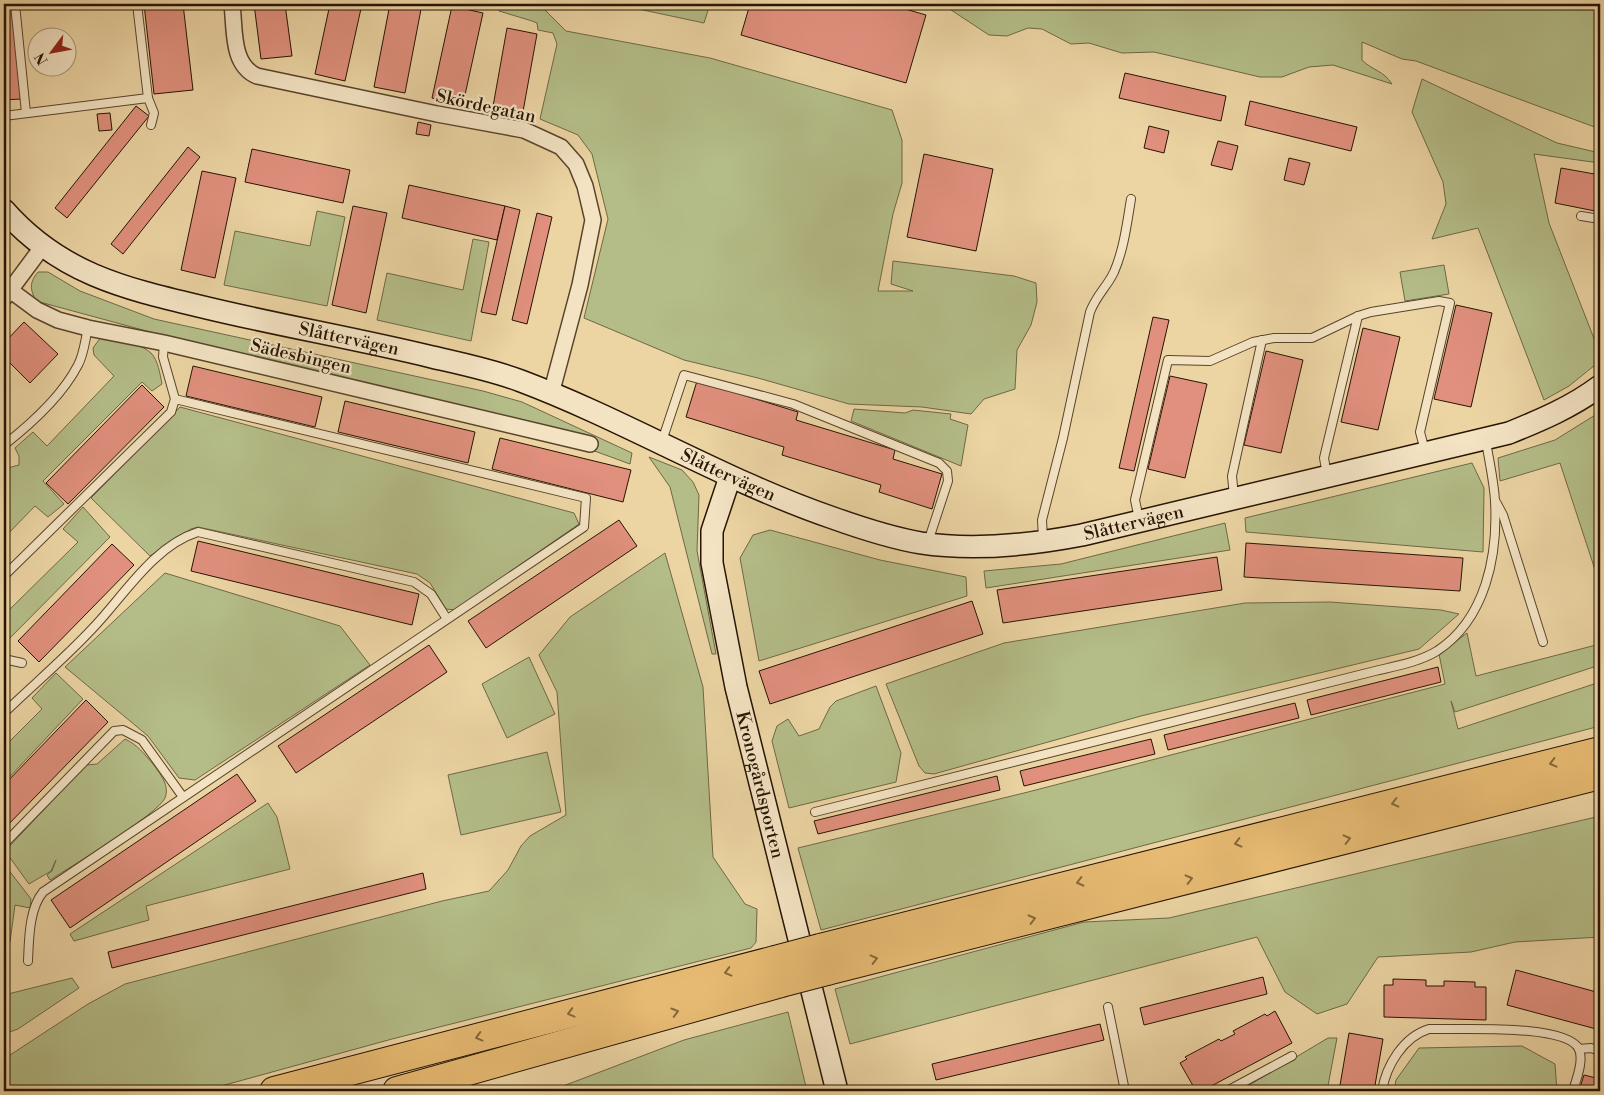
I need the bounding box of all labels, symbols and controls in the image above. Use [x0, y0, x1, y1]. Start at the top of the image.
north arrow [28, 28, 78, 78]
text: N [31, 49, 52, 68]
street label: Skördegatan [434, 85, 538, 128]
street label: Slåttervägen [297, 317, 401, 361]
street label: Sädesbingen [248, 334, 354, 379]
street label: Slåttervägen [677, 443, 779, 507]
street label: Slåttervägen [1082, 500, 1186, 546]
street label: Kronogårdsporten [731, 709, 789, 861]
one-way arrow [1549, 757, 1557, 768]
one-way arrow [1391, 797, 1400, 808]
one-way arrow [1342, 834, 1351, 845]
one-way arrow [1233, 837, 1242, 848]
one-way arrow [1185, 874, 1194, 885]
one-way arrow [1077, 877, 1085, 887]
one-way arrow [1027, 914, 1036, 925]
one-way arrow [870, 954, 879, 965]
one-way arrow [724, 966, 733, 977]
one-way arrow [568, 1008, 576, 1018]
one-way arrow [670, 1008, 678, 1018]
one-way arrow [476, 1032, 484, 1042]

